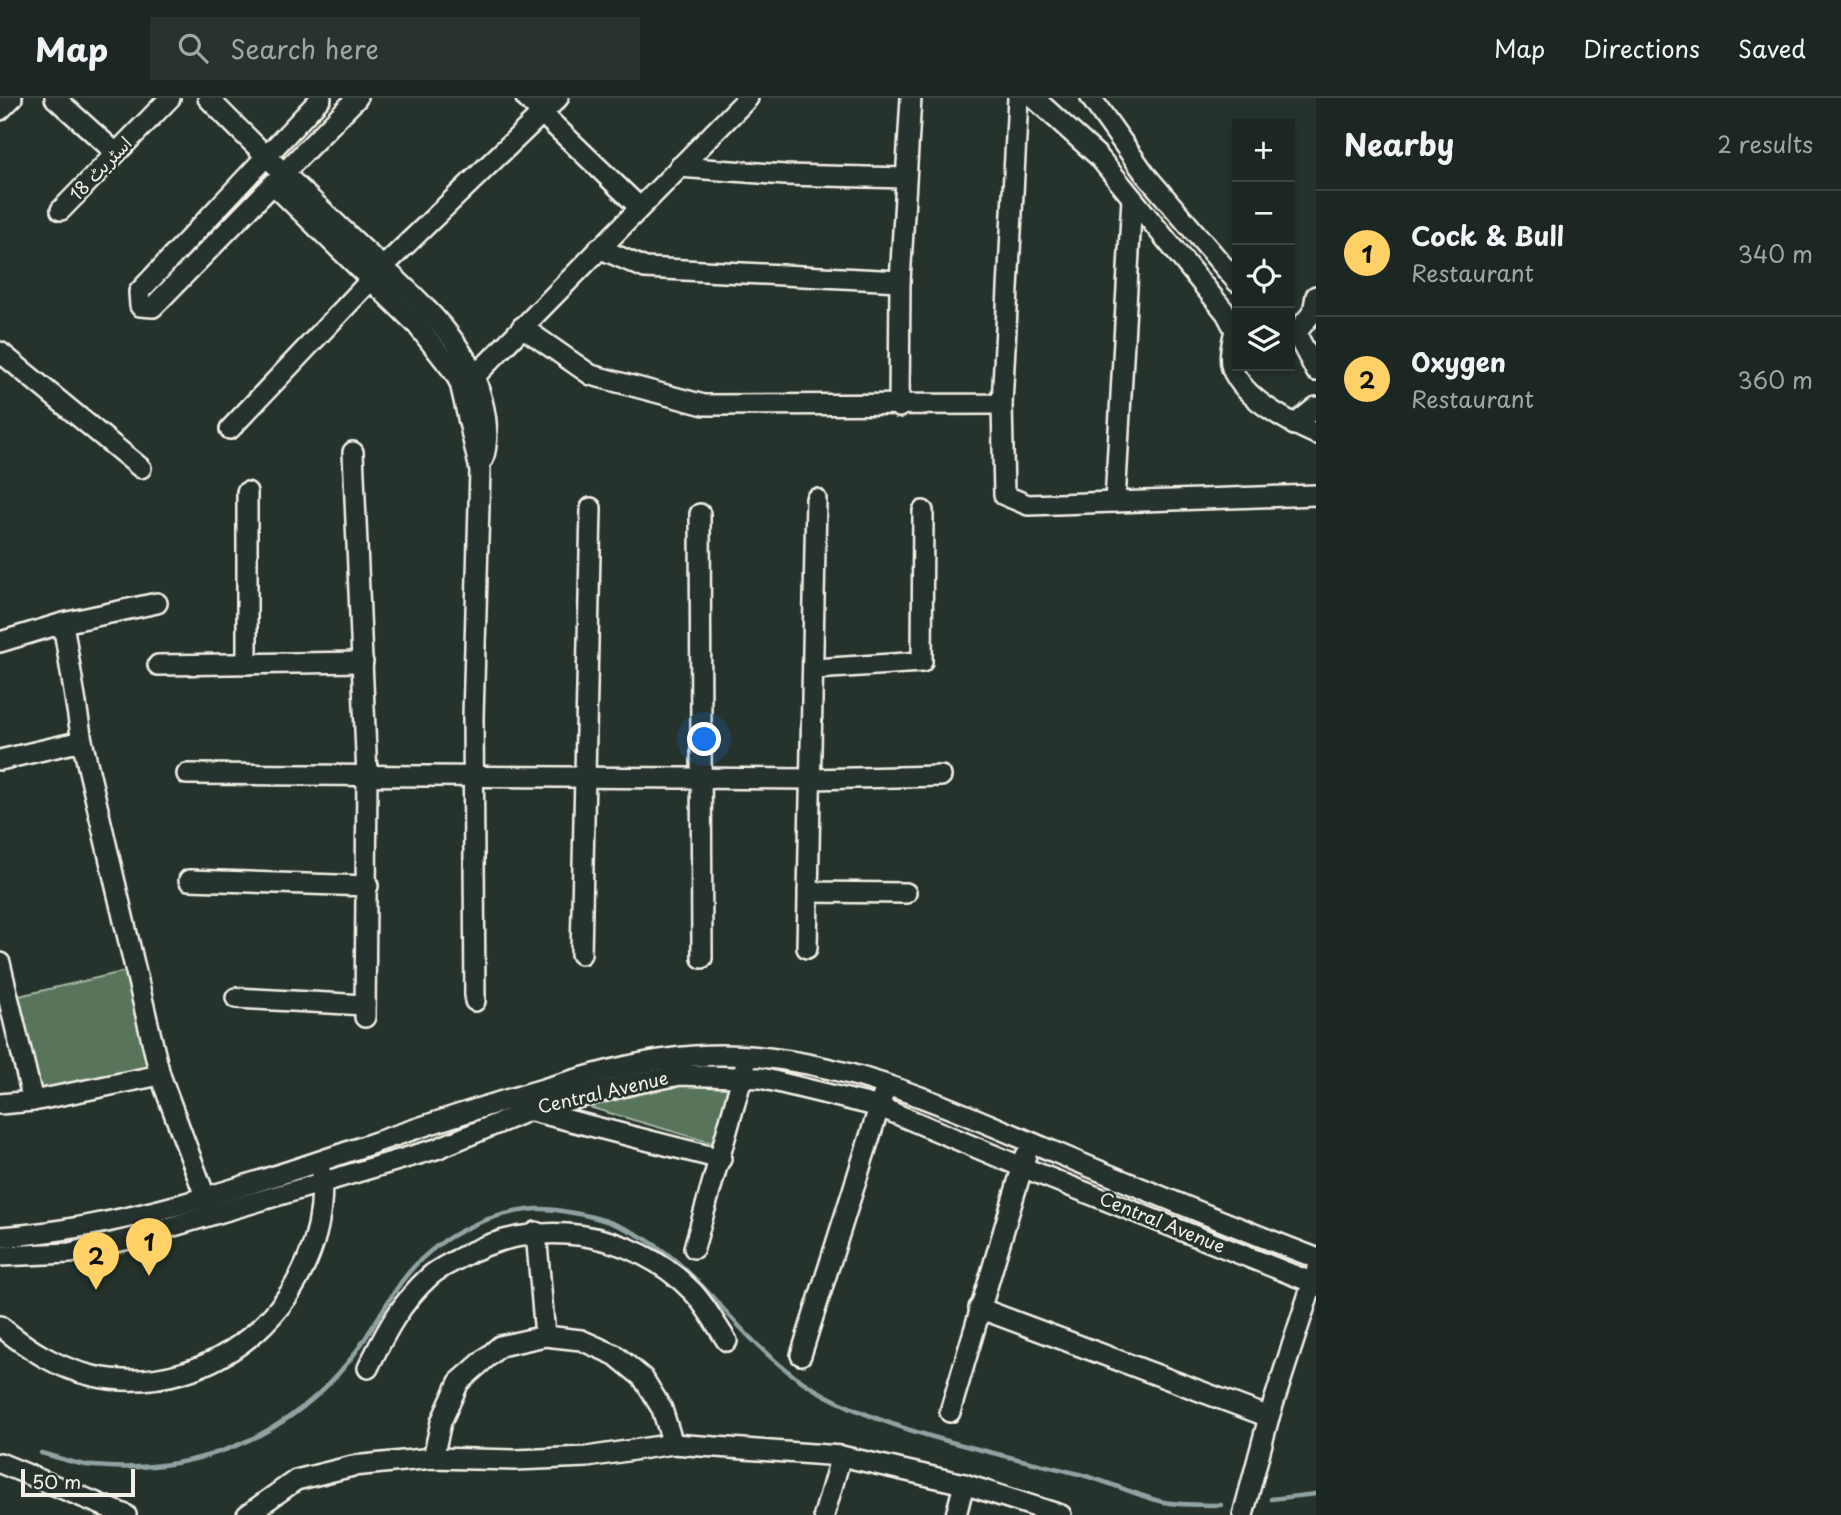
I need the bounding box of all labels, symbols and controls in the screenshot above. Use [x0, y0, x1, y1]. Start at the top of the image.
search box [150, 17, 640, 80]
text: Map [35, 23, 108, 73]
icon: search [174, 29, 212, 67]
text: Search here [230, 29, 379, 68]
text: Map [1494, 30, 1545, 66]
text: Directions [1583, 30, 1700, 66]
text: Saved [1738, 30, 1806, 66]
map controls [1232, 119, 1295, 371]
button: + [1232, 119, 1295, 182]
text: Nearby [1344, 121, 1454, 166]
text: 2 results [1717, 126, 1813, 161]
street label: اسٹریٹ 18 [62, 130, 137, 206]
button: − [1232, 182, 1295, 245]
text: Cock & Bull [1411, 216, 1564, 255]
text: 1 [1362, 236, 1373, 271]
text: 340 m [1738, 236, 1813, 271]
button: locate [1232, 245, 1295, 308]
text: Restaurant [1411, 255, 1534, 290]
button: layers [1232, 308, 1295, 371]
text: Oxygen [1411, 342, 1506, 381]
text: 2 [1359, 362, 1375, 397]
text: 360 m [1738, 362, 1813, 397]
text: Restaurant [1411, 381, 1534, 416]
your location [687, 722, 721, 756]
street label: Central Avenue [535, 1063, 671, 1120]
street label: Central Avenue [1096, 1184, 1229, 1259]
pin: 1 [126, 1218, 172, 1276]
pin: 2 [73, 1232, 119, 1290]
scale bar [21, 1466, 135, 1498]
text: 50 m [32, 1467, 81, 1495]

